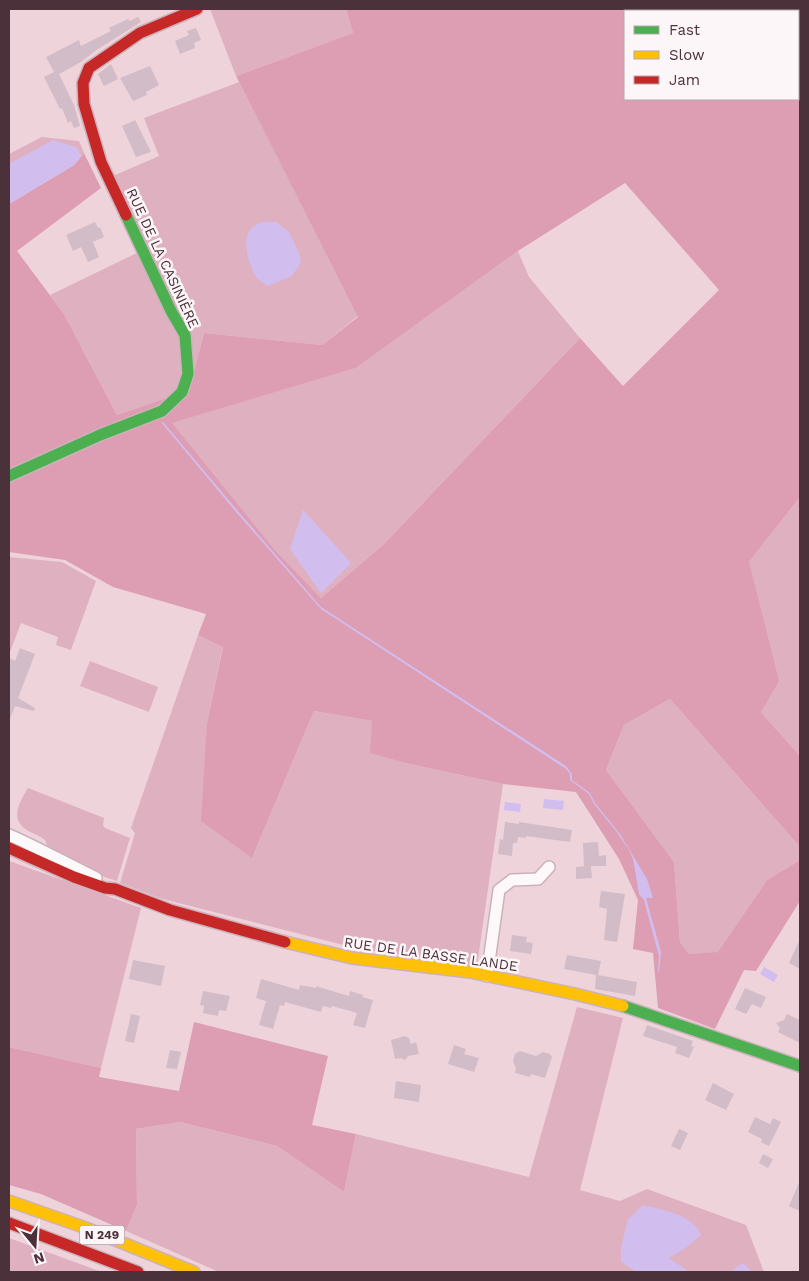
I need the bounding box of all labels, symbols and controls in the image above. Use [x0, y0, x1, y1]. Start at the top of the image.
legend [624, 10, 799, 100]
text: Fast [669, 21, 701, 39]
text: Slow [669, 46, 705, 64]
text: Jam [669, 71, 700, 89]
street label: RUE DE LA CASINIÈRE [124, 186, 202, 330]
street label: RUE DE LA BASSE LANDE [343, 934, 519, 974]
north arrow [10, 1221, 60, 1271]
road number: N 249 [80, 1226, 124, 1244]
text: N [32, 1249, 46, 1268]

